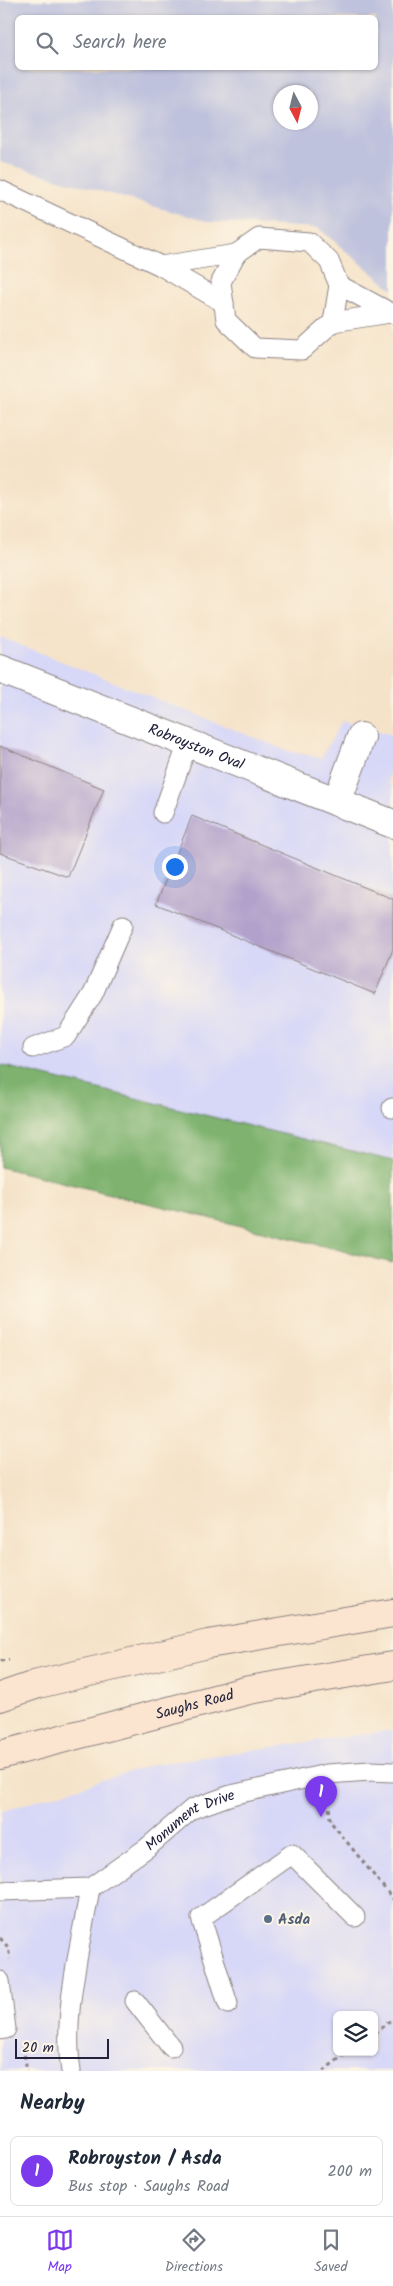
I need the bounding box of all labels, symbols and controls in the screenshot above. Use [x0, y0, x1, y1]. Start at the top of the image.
search box [15, 15, 378, 70]
text: Search here [73, 28, 167, 58]
icon: search [33, 29, 61, 57]
north arrow [273, 85, 318, 130]
street label: Robroyston Oval [144, 718, 248, 777]
your location [162, 854, 188, 880]
street label: Saughs Road [153, 1683, 237, 1727]
pin: 1 [305, 1776, 337, 1817]
street label: Monument Drive [140, 1783, 239, 1857]
place label: Asda [278, 1908, 311, 1932]
marker: Asda [262, 1913, 274, 1925]
map controls [333, 2011, 378, 2056]
button: layers [333, 2011, 378, 2056]
scale bar [15, 2036, 109, 2059]
text: 20 m [22, 2037, 54, 2059]
text: Nearby [20, 2087, 85, 2120]
text: Robroyston / Asda [68, 2144, 222, 2174]
text: 1 [35, 2159, 39, 2184]
text: 200 m [328, 2159, 372, 2184]
text: Bus stop · Saughs Road [68, 2174, 229, 2199]
tab: Map [46, 2226, 74, 2278]
tab: Directions [165, 2226, 223, 2278]
tab: Saved [314, 2226, 347, 2278]

